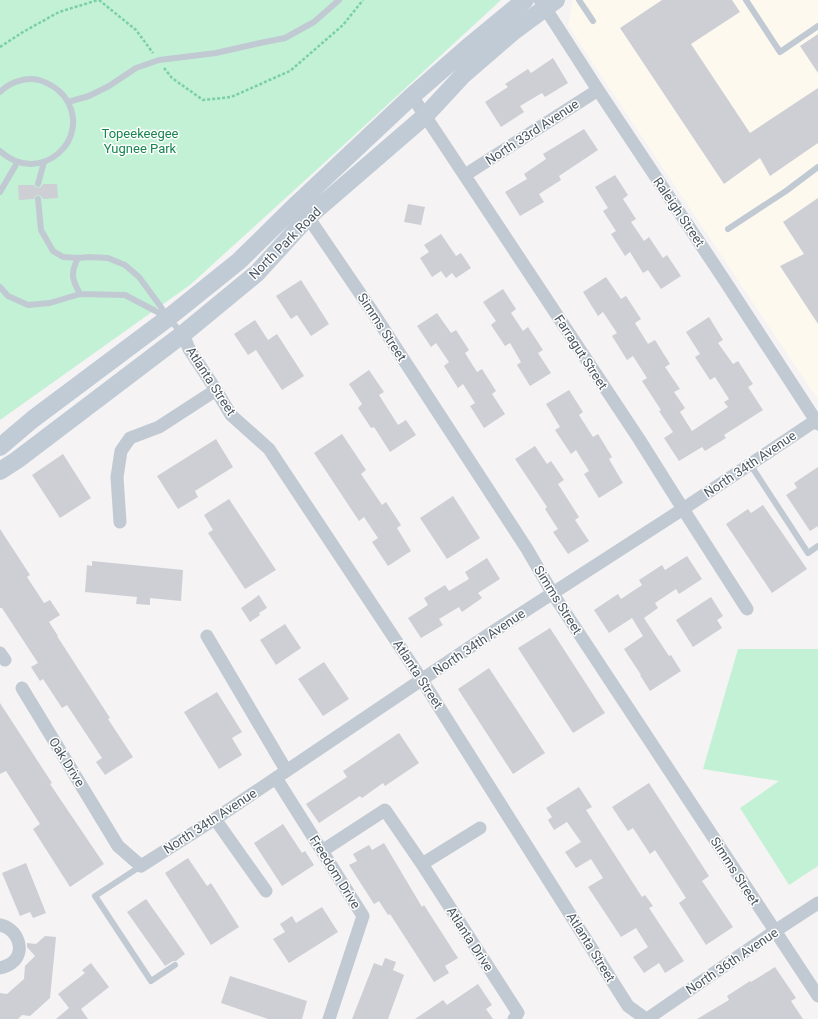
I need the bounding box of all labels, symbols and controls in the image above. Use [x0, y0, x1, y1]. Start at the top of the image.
street label: North 33rd Avenue [483, 96, 581, 168]
park label: Topeekeegee Yugnee Park [102, 126, 179, 156]
street label: Raleigh Street [650, 175, 708, 249]
street label: North Park Road [246, 204, 324, 282]
street label: Simms Street [354, 290, 410, 364]
street label: Farragut Street [551, 312, 611, 392]
street label: Atlanta Street [183, 344, 239, 418]
street label: North 34th Avenue [701, 428, 799, 500]
street label: Simms Street [531, 563, 585, 637]
street label: North 34th Avenue [430, 606, 528, 678]
street label: Atlanta Street [390, 637, 446, 711]
street label: Oak Drive [46, 735, 88, 789]
street label: North 34th Avenue [161, 785, 259, 857]
street label: Freedom Drive [306, 833, 364, 912]
street label: Simms Street [707, 834, 763, 908]
street label: Atlanta Drive [444, 904, 496, 974]
street label: Atlanta Street [564, 910, 618, 984]
street label: North 36th Avenue [683, 925, 781, 997]

